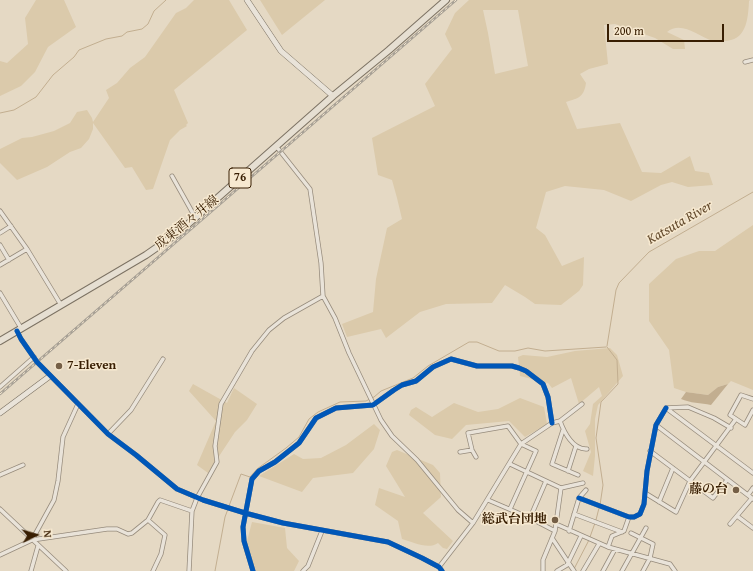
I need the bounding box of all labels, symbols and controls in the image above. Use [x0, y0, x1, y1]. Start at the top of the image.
scale bar [609, 16, 726, 42]
text: 200 m [614, 22, 644, 39]
road number: 76 [229, 168, 251, 188]
street label: 成東酒々井線 [152, 192, 222, 254]
water label: Katsuta River [644, 198, 716, 248]
place label: 7-Eleven [67, 358, 116, 374]
marker: 7-Eleven [54, 361, 64, 371]
place label: 藤の台 [689, 482, 728, 498]
marker: 藤の台 [731, 485, 741, 495]
place label: 総武台団地 [482, 512, 547, 528]
north arrow [16, 515, 56, 555]
marker: 総武台団地 [550, 515, 560, 525]
text: N [40, 530, 56, 538]

